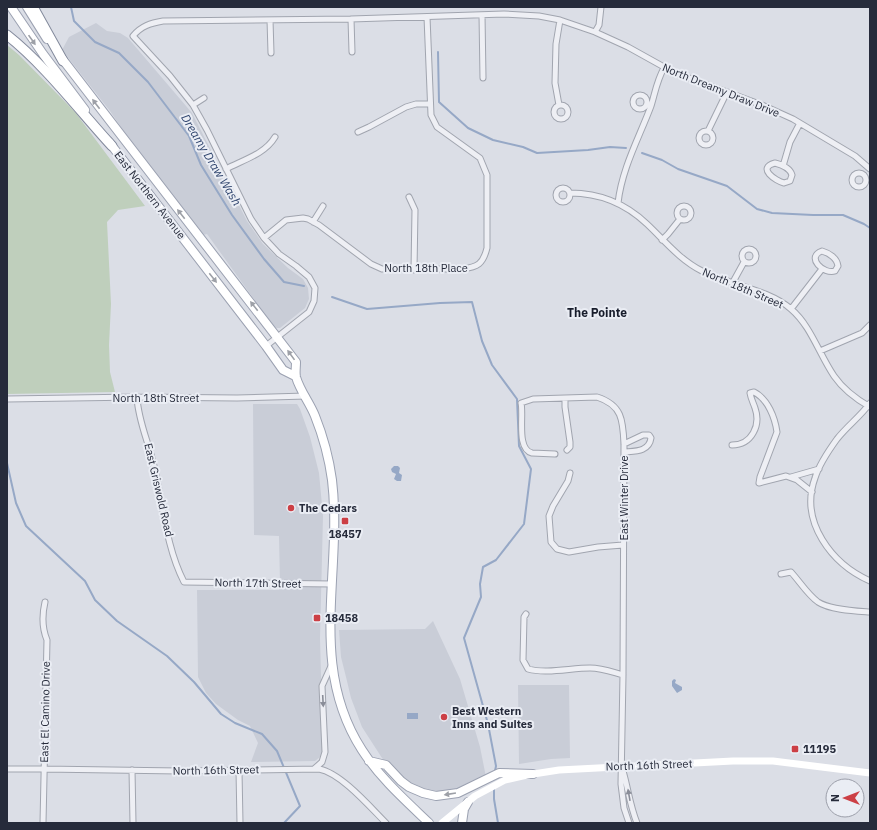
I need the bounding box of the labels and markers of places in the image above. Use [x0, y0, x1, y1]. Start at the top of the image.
place label: The Cedars [299, 501, 357, 515]
marker: The Cedars [286, 503, 296, 513]
marker: 18457 [340, 516, 350, 526]
place label: 18457 [329, 527, 362, 541]
place label: 18458 [325, 611, 358, 625]
marker: 18458 [312, 613, 322, 623]
place label: Best Western Inns and Suites [452, 704, 533, 731]
marker: Best Western Inns and Suites [439, 712, 449, 722]
place label: 11195 [803, 742, 836, 756]
marker: 11195 [790, 744, 800, 754]

